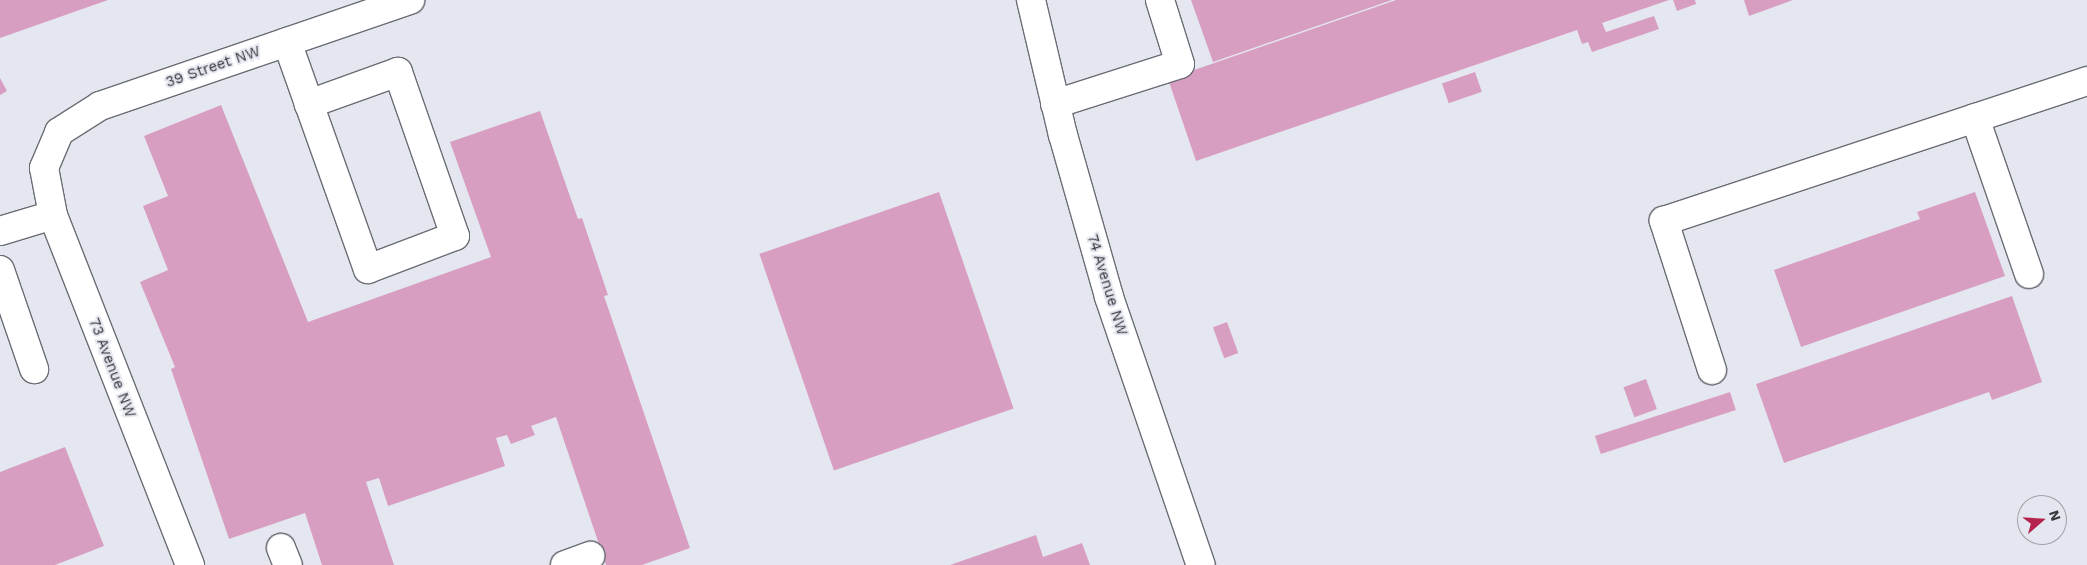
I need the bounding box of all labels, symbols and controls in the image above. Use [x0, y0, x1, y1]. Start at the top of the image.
street label: 39 Street NW [163, 42, 263, 92]
street label: 74 Avenue NW [1083, 232, 1131, 338]
street label: 73 Avenue NW [85, 315, 139, 421]
north arrow [2017, 495, 2067, 545]
text: N [2046, 508, 2064, 523]

